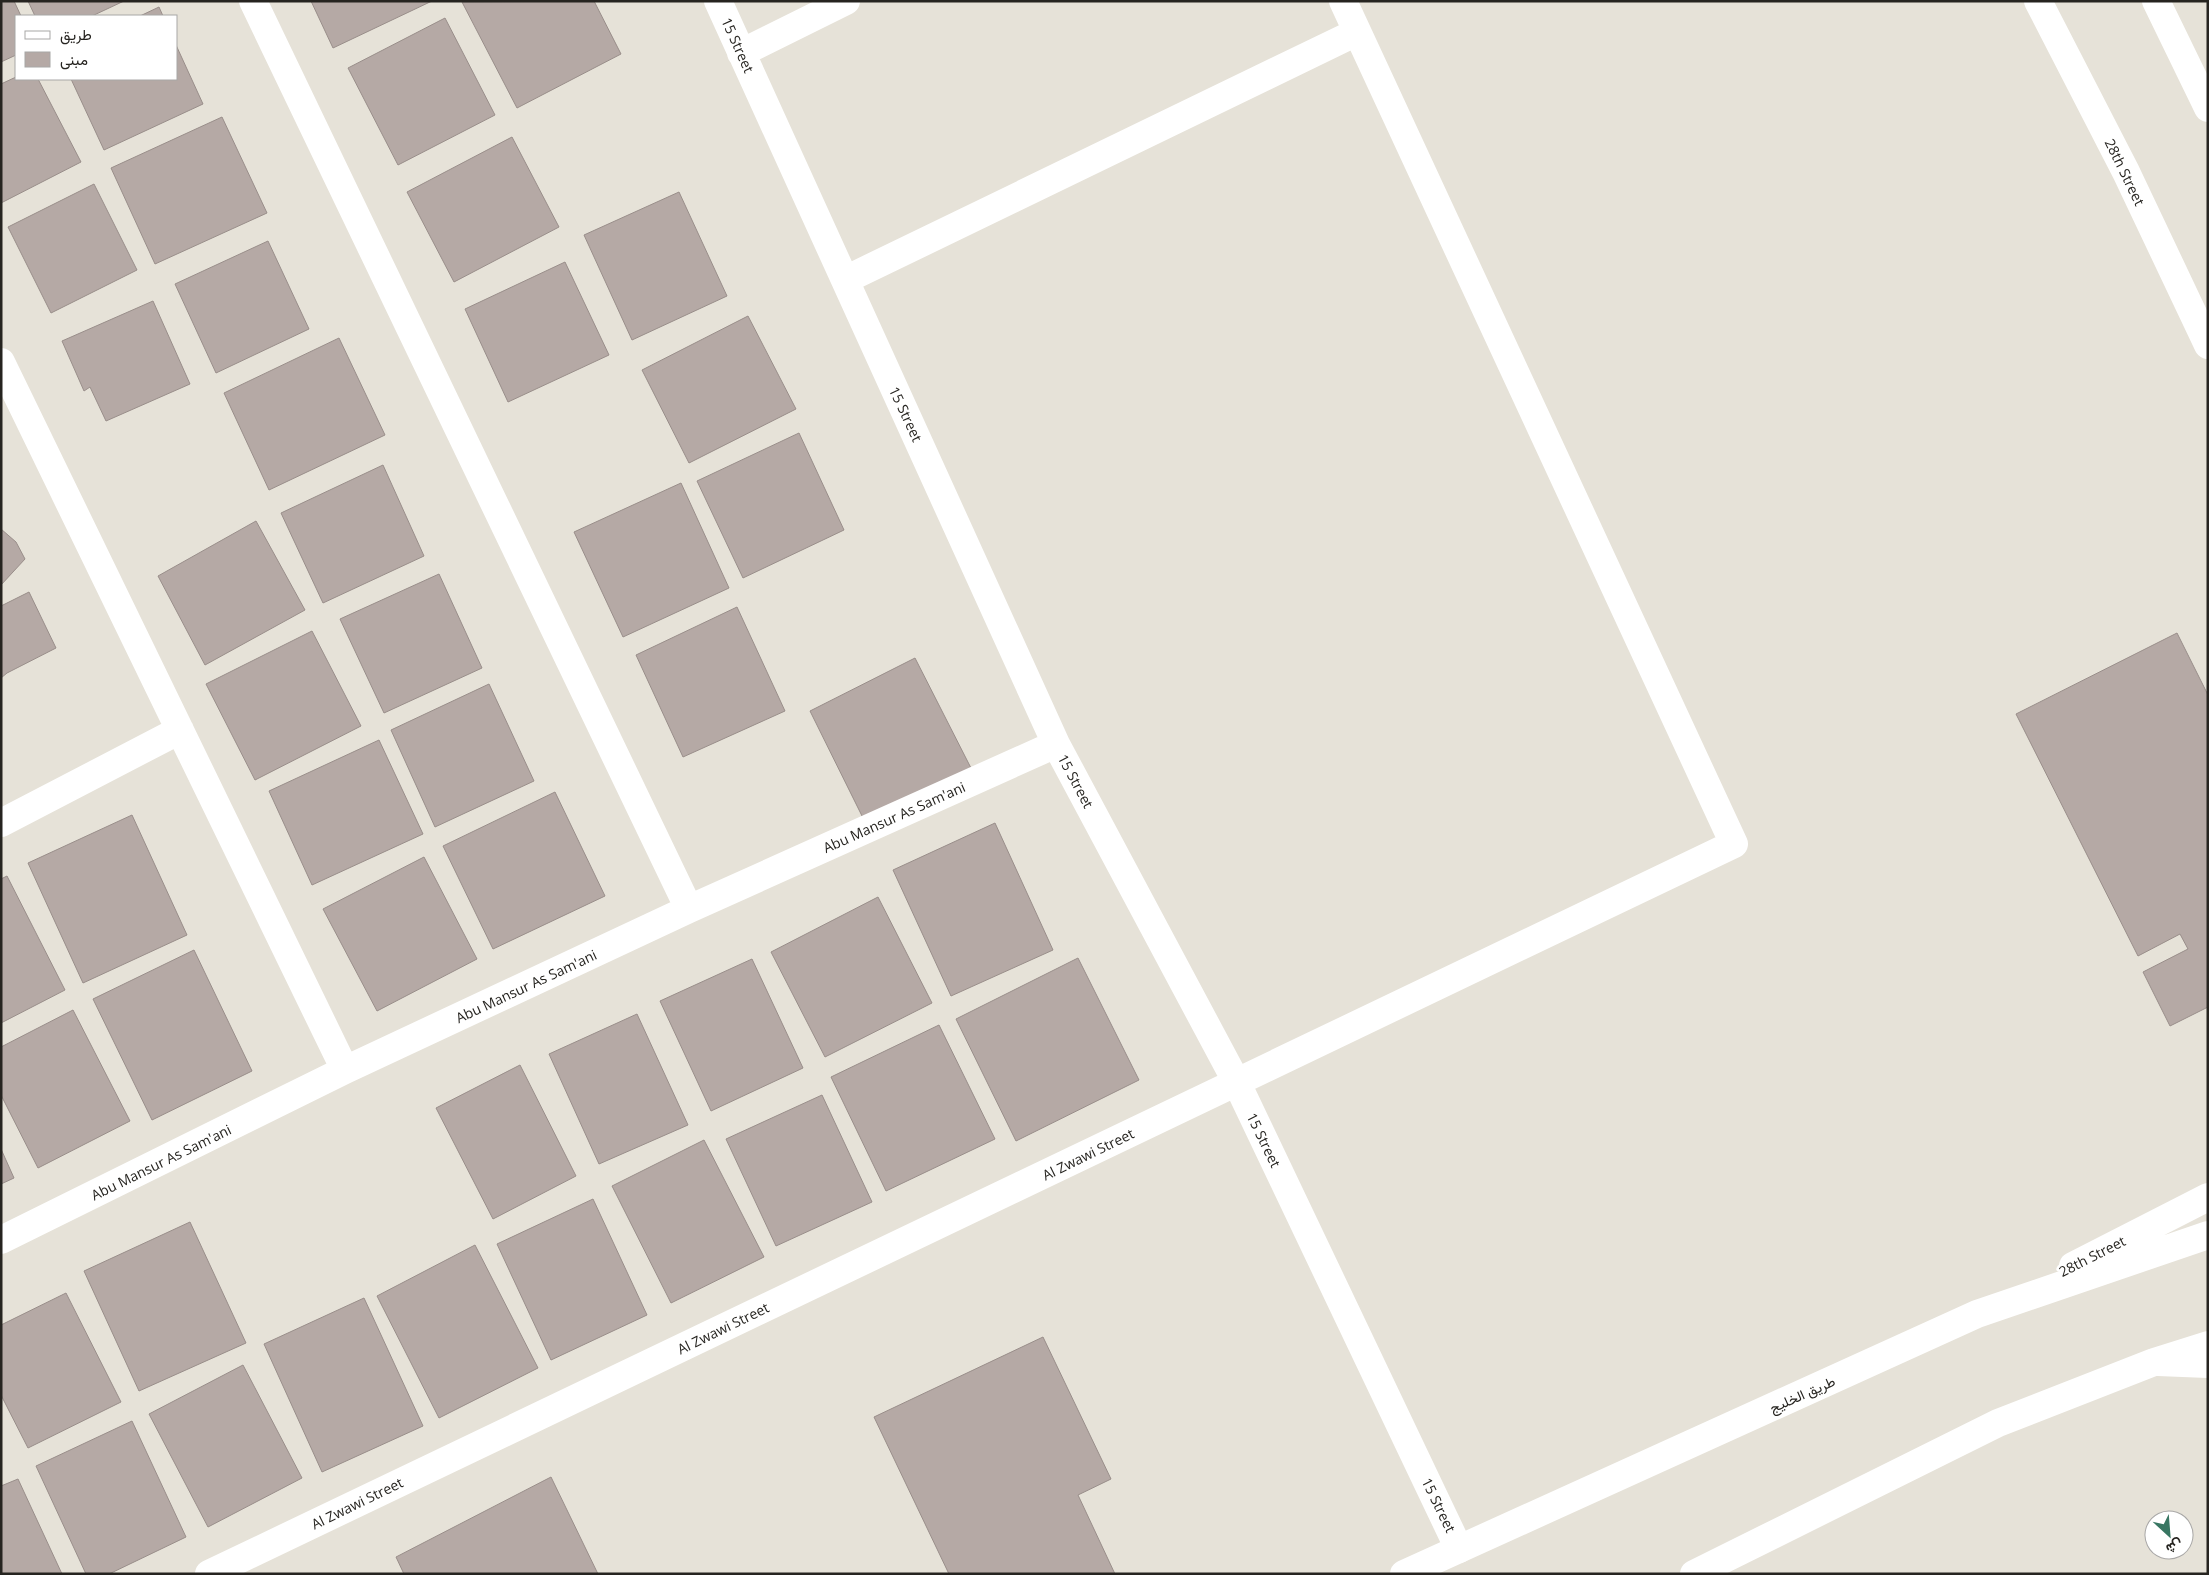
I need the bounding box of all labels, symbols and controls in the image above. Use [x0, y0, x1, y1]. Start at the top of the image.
street label: 15 Street [717, 14, 759, 76]
legend [15, 15, 178, 80]
text: طريق [60, 24, 92, 45]
text: مبنى [60, 49, 88, 70]
street label: 28th Street [2101, 135, 2149, 209]
street label: 15 Street [885, 383, 927, 445]
street label: 15 Street [1054, 751, 1098, 811]
street label: Abu Mansur As Sam'ani [820, 777, 968, 857]
street label: Abu Mansur As Sam'ani [452, 945, 600, 1027]
street label: 15 Street [1243, 1109, 1285, 1171]
street label: Abu Mansur As Sam'ani [88, 1120, 234, 1204]
street label: Al Zwawi Street [1039, 1124, 1137, 1184]
street label: 28th Street [2055, 1231, 2129, 1281]
street label: Al Zwawi Street [674, 1298, 772, 1358]
street label: طريق الخليج [1766, 1371, 1839, 1419]
street label: Al Zwawi Street [308, 1473, 406, 1533]
street label: 15 Street [1418, 1474, 1460, 1536]
north arrow [2144, 1510, 2194, 1560]
text: ش [2163, 1535, 2187, 1559]

